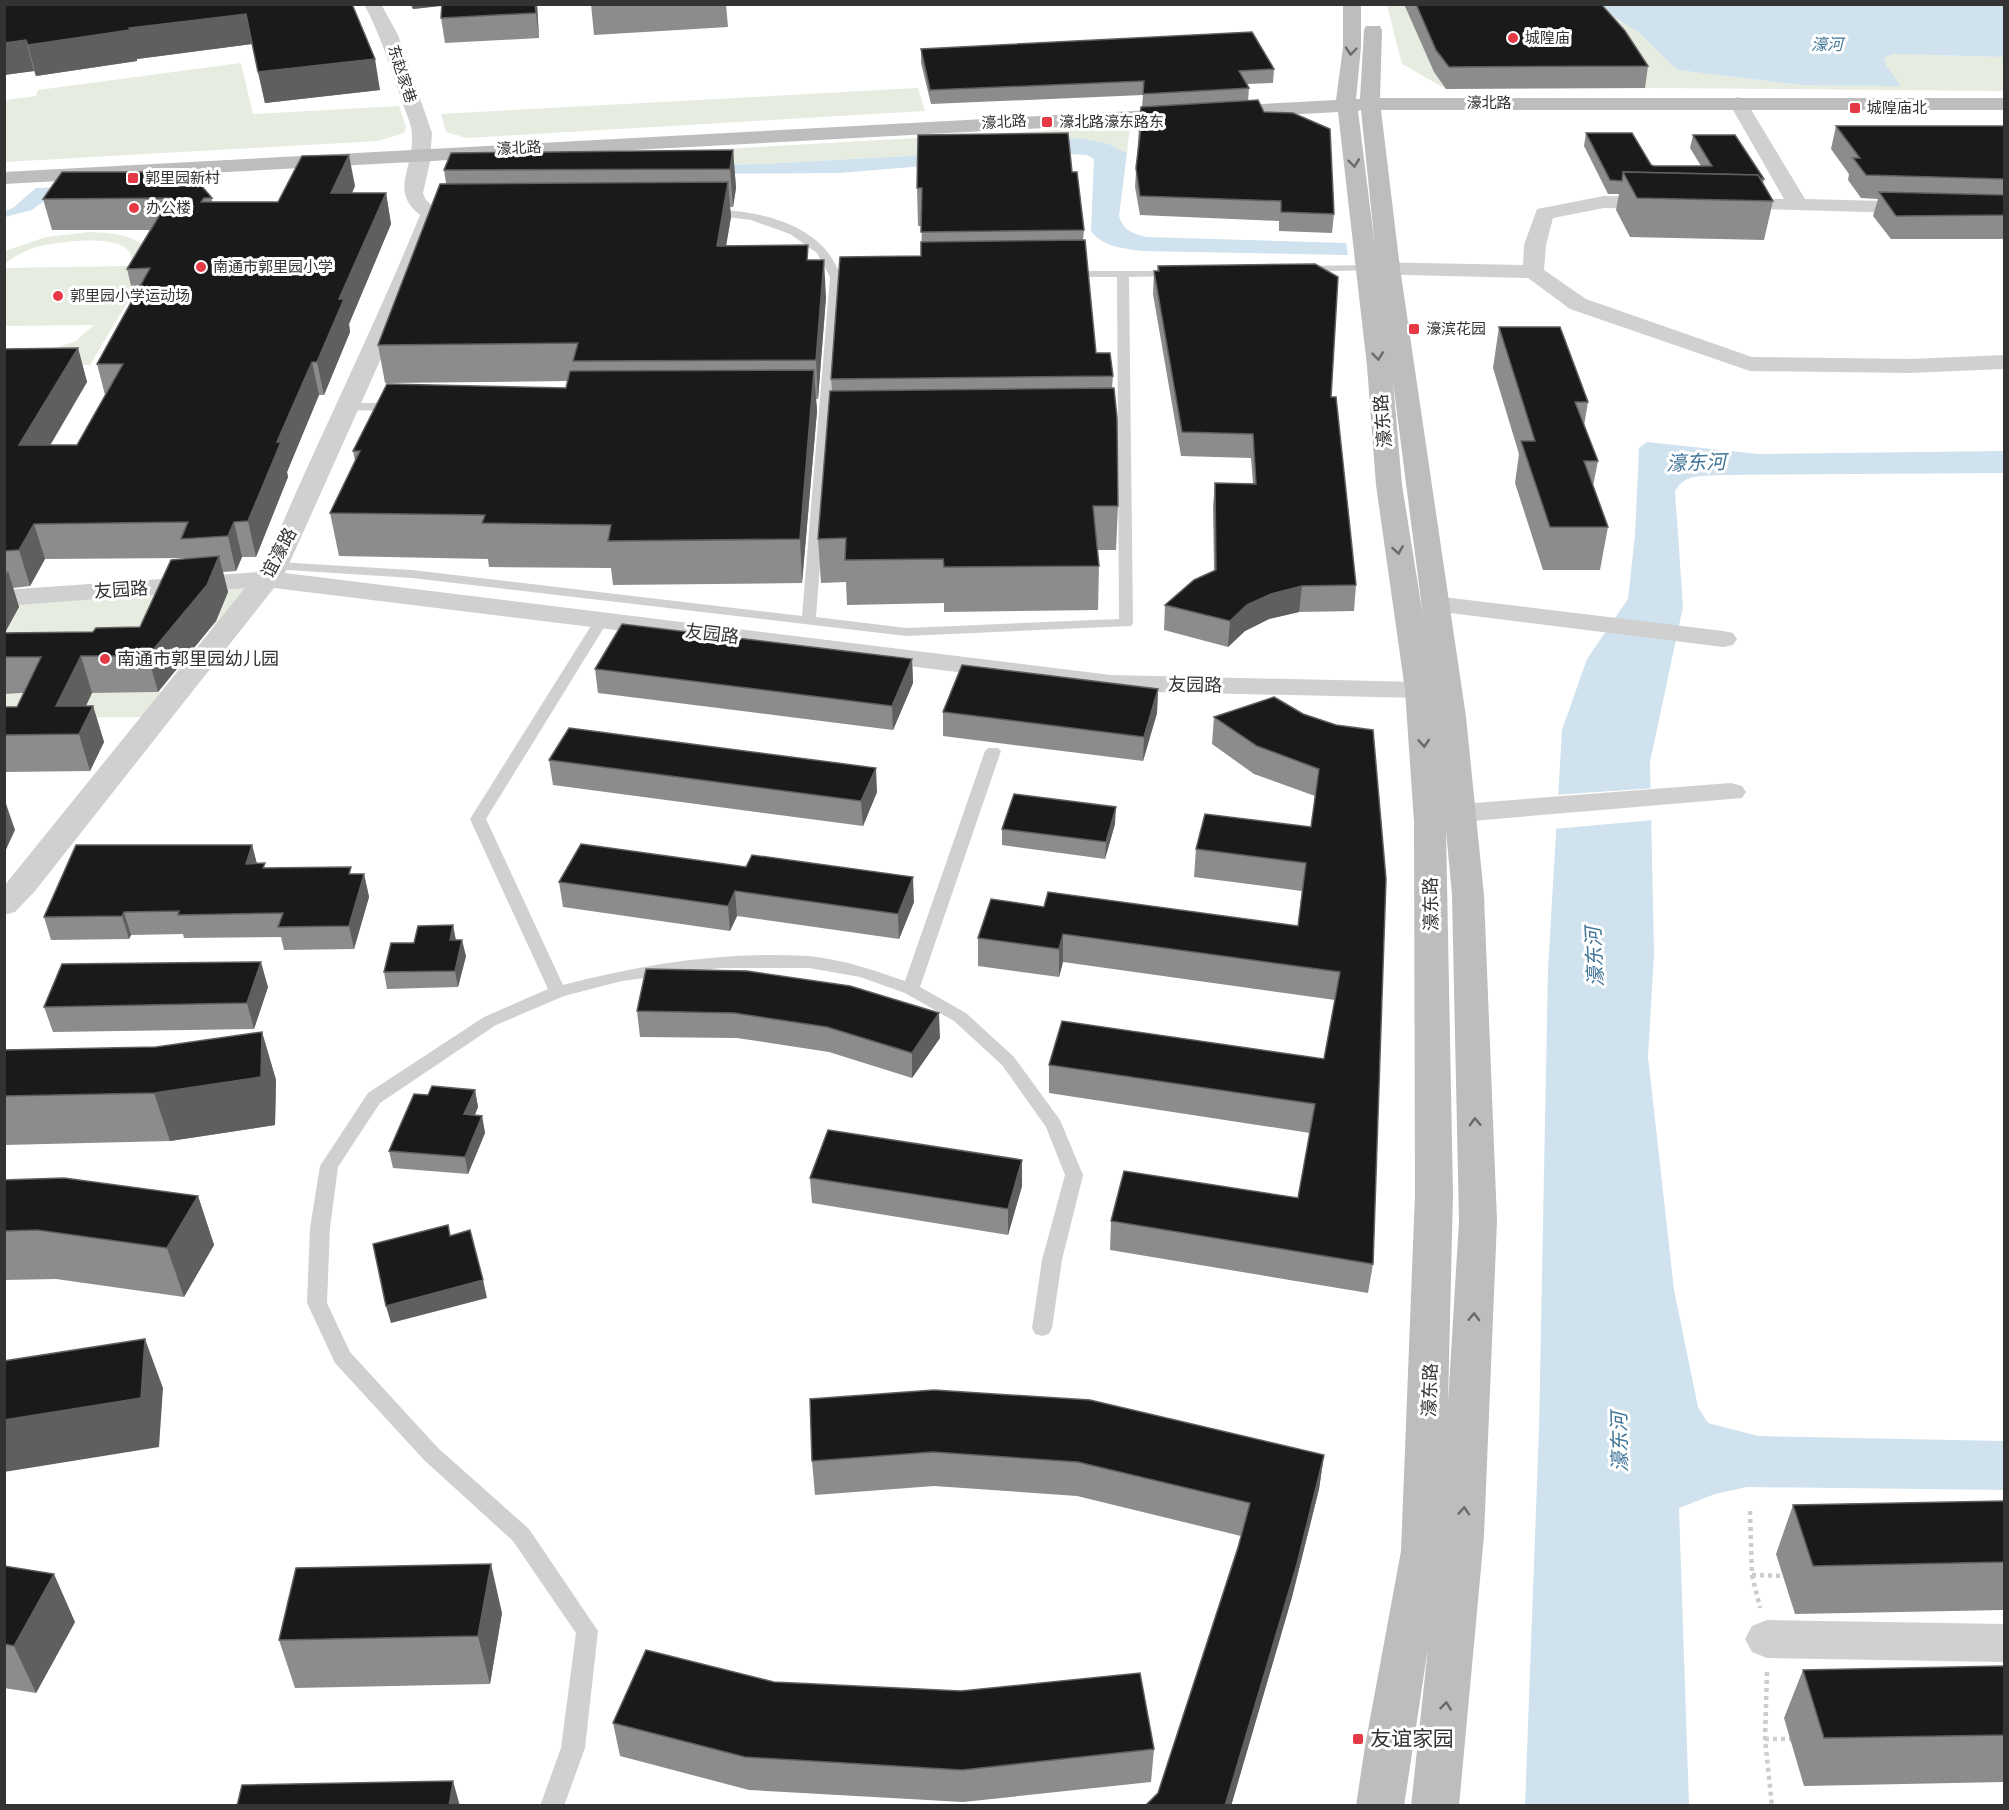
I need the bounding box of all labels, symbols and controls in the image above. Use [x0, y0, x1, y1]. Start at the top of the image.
place label: 城隍庙 [1525, 27, 1570, 49]
marker: 城隍庙 [1506, 31, 1520, 45]
water label: 濠河 [1811, 33, 1846, 56]
street label: 东赵家巷 [382, 42, 422, 106]
one-way arrow [1345, 46, 1358, 56]
street label: 濠北路 [1466, 92, 1512, 114]
place label: 城隍庙北 [1867, 97, 1927, 119]
marker: 城隍庙北 [1848, 101, 1862, 115]
street label: 濠北路 [981, 110, 1027, 134]
place label: 濠北路濠东路东 [1059, 111, 1164, 133]
marker: 濠北路濠东路东 [1040, 115, 1054, 129]
street label: 濠北路 [496, 136, 542, 160]
one-way arrow [1347, 158, 1360, 167]
place label: 郭里园新村 [145, 167, 220, 189]
marker: 郭里园新村 [126, 171, 140, 185]
place label: 办公楼 [146, 197, 191, 219]
marker: 办公楼 [127, 201, 141, 215]
place label: 南通市郭里园小学 [213, 256, 333, 278]
marker: 南通市郭里园小学 [194, 260, 208, 274]
place label: 郭里园小学运动场 [70, 285, 190, 307]
marker: 郭里园小学运动场 [51, 289, 65, 303]
place label: 濠滨花园 [1426, 318, 1486, 340]
marker: 濠滨花园 [1407, 322, 1421, 336]
one-way arrow [1371, 352, 1383, 361]
street label: 濠东路 [1368, 393, 1398, 449]
water label: 濠东河 [1666, 447, 1730, 479]
street label: 谊濠路 [255, 523, 303, 583]
one-way arrow [1392, 545, 1404, 555]
street label: 友园路 [93, 575, 149, 605]
street label: 友园路 [684, 618, 740, 650]
place label: 南通市郭里园幼儿园 [117, 646, 279, 672]
marker: 南通市郭里园幼儿园 [98, 652, 112, 666]
street label: 友园路 [1168, 672, 1222, 698]
one-way arrow [1417, 739, 1430, 748]
street label: 濠东路 [1418, 877, 1444, 931]
water label: 濠东河 [1579, 922, 1611, 988]
one-way arrow [1469, 1117, 1481, 1126]
one-way arrow [1468, 1312, 1481, 1321]
street label: 濠东路 [1416, 1363, 1444, 1417]
water label: 濠东河 [1605, 1408, 1635, 1472]
one-way arrow [1457, 1507, 1470, 1516]
one-way arrow [1439, 1701, 1452, 1710]
place label: 友谊家园 [1370, 1724, 1454, 1754]
marker: 友谊家园 [1351, 1732, 1365, 1746]

